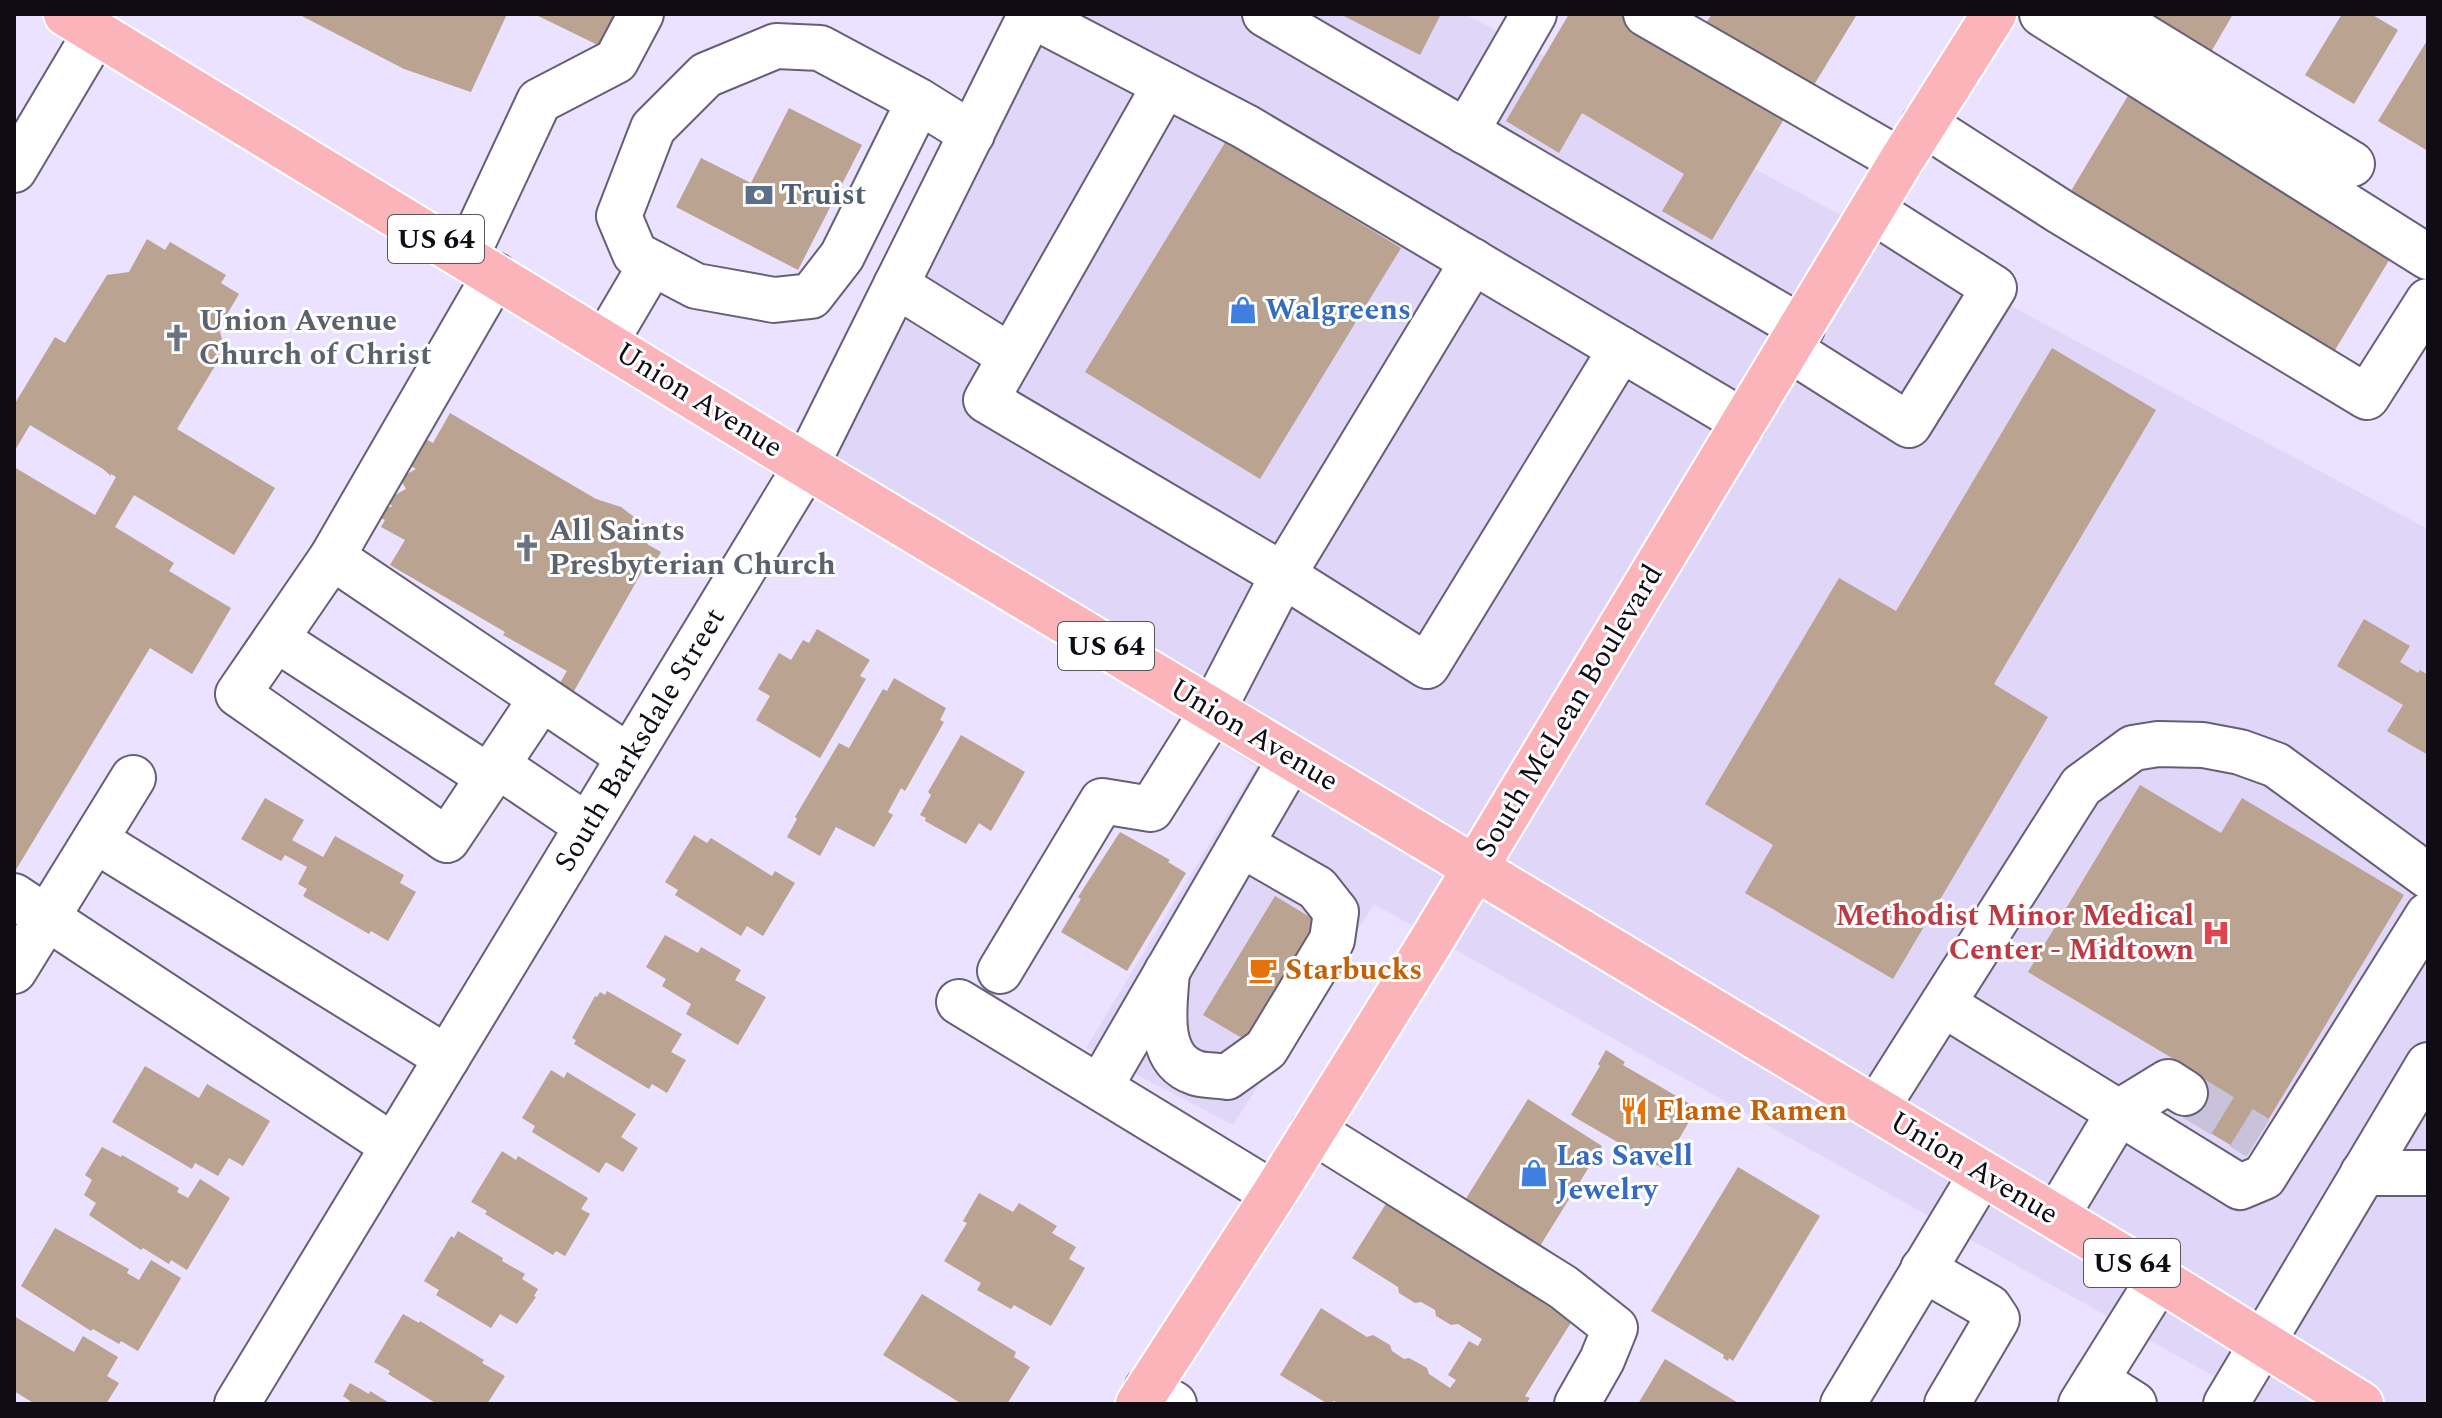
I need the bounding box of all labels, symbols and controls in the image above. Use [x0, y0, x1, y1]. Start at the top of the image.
place label: Truist [781, 172, 866, 218]
bank icon: Truist [744, 180, 774, 210]
road number: US 64 [388, 215, 484, 263]
place label: Walgreens [1265, 287, 1411, 333]
shop icon: Walgreens [1228, 295, 1258, 325]
place label: Union Avenue Church of Christ [199, 298, 432, 378]
church icon: Union Avenue Church of Christ [162, 323, 192, 353]
street label: Union Avenue [606, 330, 792, 470]
place label: All Saints Presbyterian Church [549, 508, 836, 588]
church icon: All Saints Presbyterian Church [512, 533, 542, 563]
street label: South McLean Boulevard [1463, 555, 1675, 867]
street label: South Barksdale Street [543, 599, 737, 881]
road number: US 64 [1058, 622, 1154, 670]
street label: Union Avenue [1160, 666, 1348, 804]
place label: Methodist Minor Medical Center - Midtown [1835, 893, 2194, 973]
hospital icon: Methodist Minor Medical Center - Midtown [2201, 918, 2231, 948]
place label: Starbucks [1285, 947, 1422, 993]
cafe icon: Starbucks [1248, 955, 1278, 985]
place label: Flame Ramen [1656, 1088, 1847, 1134]
restaurant icon: Flame Ramen [1619, 1096, 1649, 1126]
street label: Union Avenue [1880, 1099, 2068, 1237]
place label: Las Savell Jewelry [1556, 1133, 1693, 1213]
shop icon: Las Savell Jewelry [1519, 1158, 1549, 1188]
road number: US 64 [2084, 1239, 2180, 1287]

